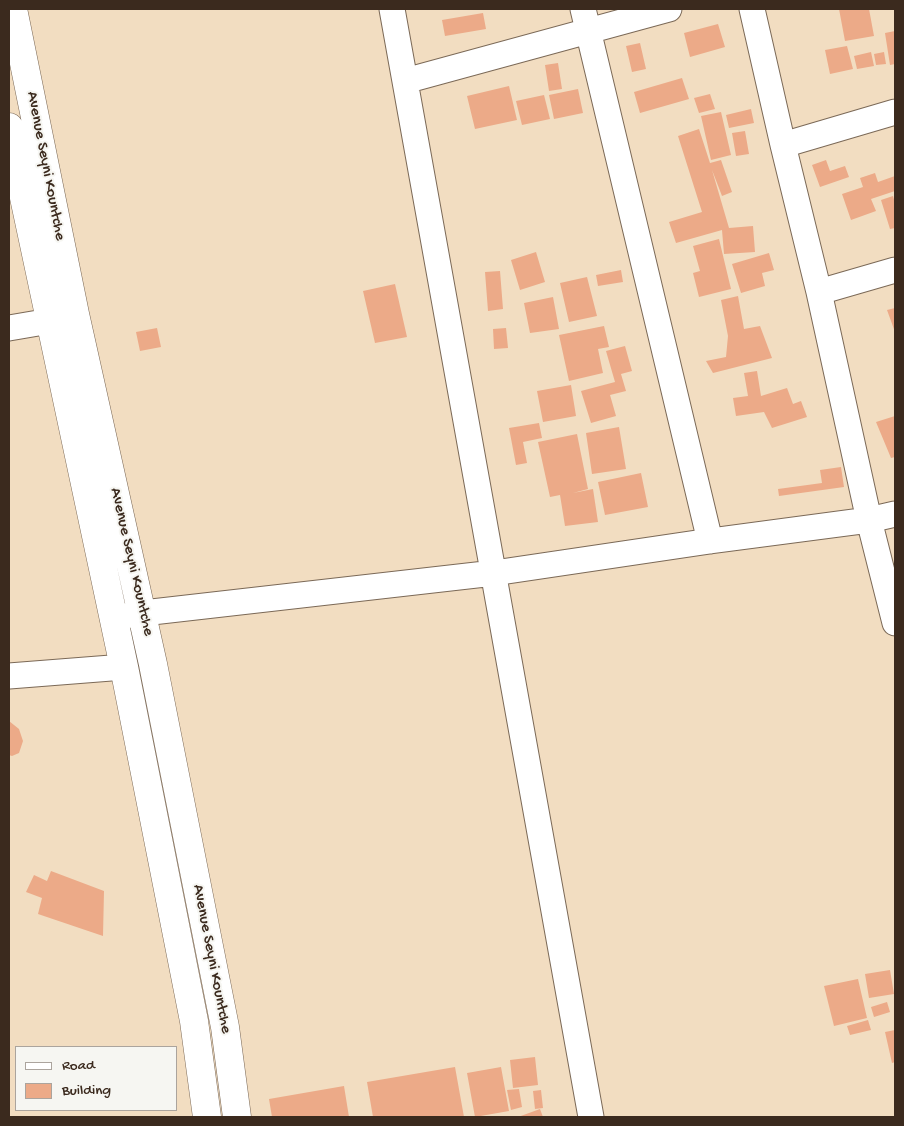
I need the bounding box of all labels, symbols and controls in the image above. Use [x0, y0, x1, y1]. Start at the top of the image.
street label: Avenue Seyni Kountche [21, 90, 69, 242]
street label: Avenue Seyni Kountche [105, 486, 157, 638]
street label: Avenue Seyni Kountche [187, 883, 235, 1035]
legend [15, 1046, 178, 1111]
text: Road [62, 1057, 95, 1075]
text: Building [62, 1082, 111, 1100]

